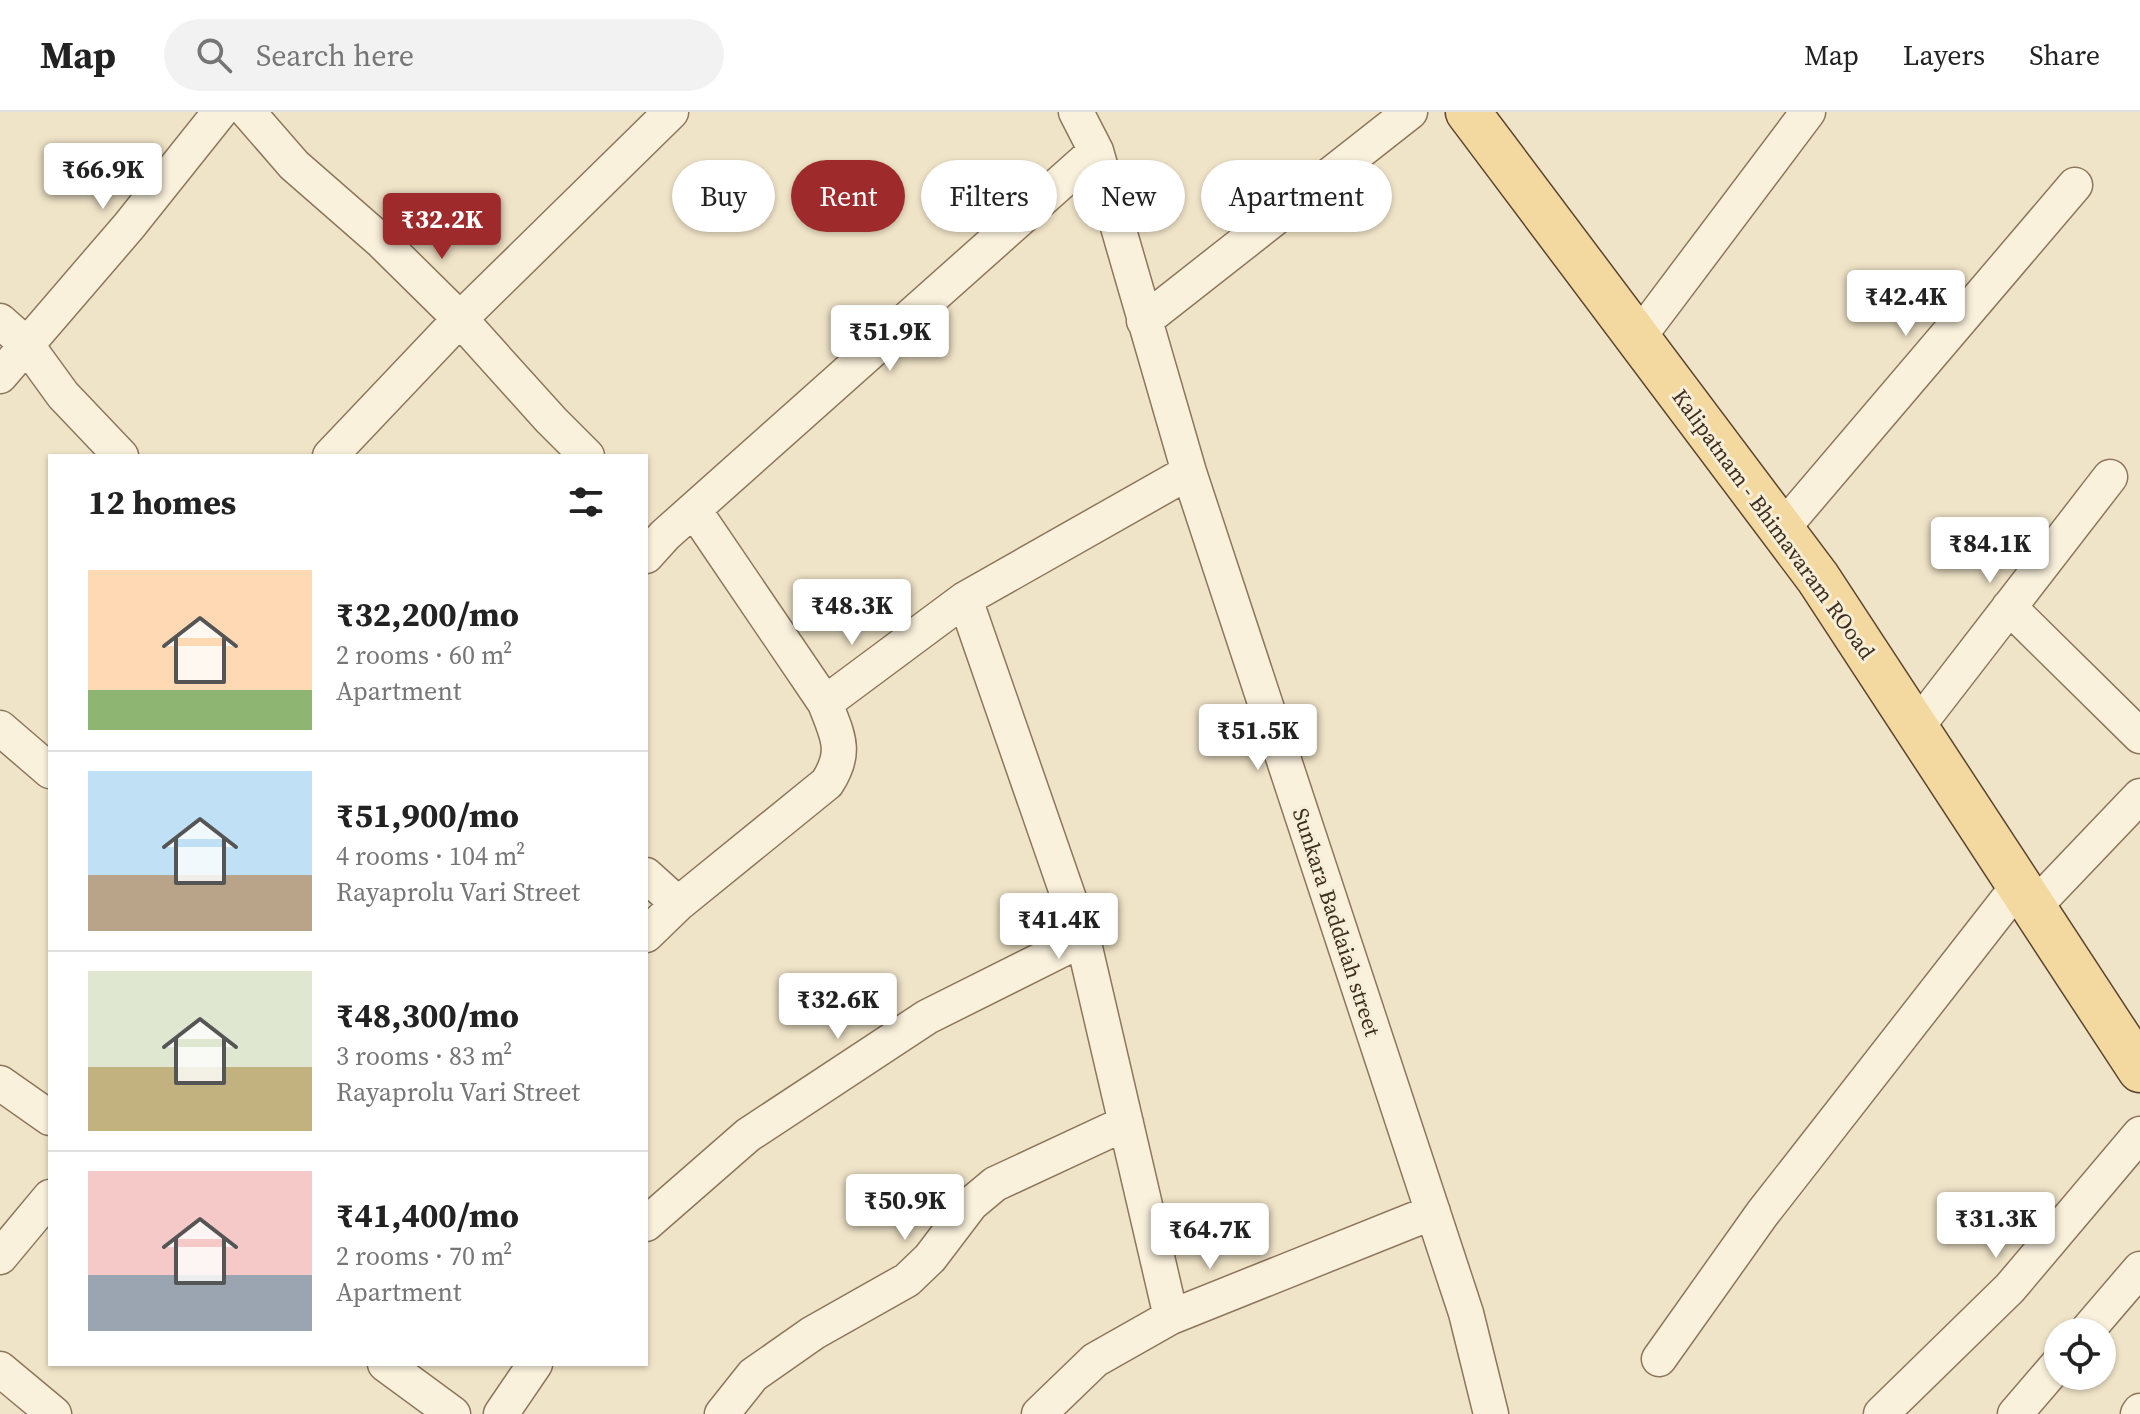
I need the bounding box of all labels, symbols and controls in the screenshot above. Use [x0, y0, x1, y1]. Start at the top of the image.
search box [164, 19, 724, 91]
text: Map [40, 29, 116, 81]
icon: search [192, 33, 236, 77]
text: Search here [256, 35, 414, 76]
text: Map [1804, 36, 1859, 74]
text: Layers [1903, 36, 1985, 74]
text: Share [2029, 36, 2100, 74]
pin: ₹66.9K [38, 143, 168, 211]
text: ₹66.9K [62, 151, 144, 187]
chip: Buy [672, 160, 775, 232]
chip: Rent [791, 160, 905, 232]
chip: Filters [921, 160, 1057, 232]
chip: New [1073, 160, 1185, 232]
chip: Apartment [1201, 160, 1392, 232]
pin: ₹32.2K [377, 193, 507, 261]
text: ₹32.2K [401, 201, 483, 237]
pin: ₹42.4K [1841, 270, 1971, 338]
text: ₹42.4K [1865, 278, 1947, 314]
pin: ₹51.9K [825, 305, 955, 373]
text: ₹51.9K [849, 313, 931, 349]
street label: Kalipatnam - Bhimavaram ROoad [1666, 383, 1883, 666]
text: 12 homes [88, 479, 236, 525]
icon: filters [564, 480, 608, 524]
pin: ₹84.1K [1925, 517, 2055, 585]
text: ₹84.1K [1949, 525, 2031, 561]
pin: ₹48.3K [787, 579, 917, 647]
text: ₹48.3K [811, 587, 893, 623]
text: ₹32,200/mo [336, 591, 519, 637]
icon: home [152, 602, 248, 698]
text: 2 rooms · 60 m² [336, 637, 512, 673]
text: Apartment [336, 673, 461, 709]
pin: ₹51.5K [1193, 704, 1323, 772]
text: ₹51.5K [1217, 712, 1299, 748]
text: ₹51,900/mo [336, 792, 519, 838]
icon: home [152, 803, 248, 899]
street label: Sunkara Baddaiah street [1286, 804, 1388, 1041]
text: 4 rooms · 104 m² [336, 838, 525, 874]
text: Rayaprolu Vari Street [336, 874, 580, 910]
pin: ₹41.4K [994, 893, 1124, 961]
text: ₹41.4K [1018, 901, 1100, 937]
pin: ₹32.6K [773, 973, 903, 1041]
text: ₹32.6K [797, 981, 879, 1017]
text: ₹48,300/mo [336, 992, 519, 1038]
icon: home [152, 1003, 248, 1099]
text: 3 rooms · 83 m² [336, 1038, 512, 1074]
text: Rayaprolu Vari Street [336, 1074, 580, 1110]
pin: ₹50.9K [840, 1174, 970, 1242]
text: ₹50.9K [864, 1182, 946, 1218]
text: ₹41,400/mo [336, 1192, 519, 1238]
pin: ₹31.3K [1931, 1192, 2061, 1260]
text: ₹31.3K [1955, 1200, 2037, 1236]
icon: home [152, 1203, 248, 1299]
pin: ₹64.7K [1145, 1203, 1275, 1271]
text: ₹64.7K [1169, 1211, 1251, 1247]
text: 2 rooms · 70 m² [336, 1238, 512, 1274]
text: Apartment [336, 1274, 461, 1310]
map controls [2044, 1318, 2116, 1390]
button: locate [2044, 1318, 2116, 1390]

